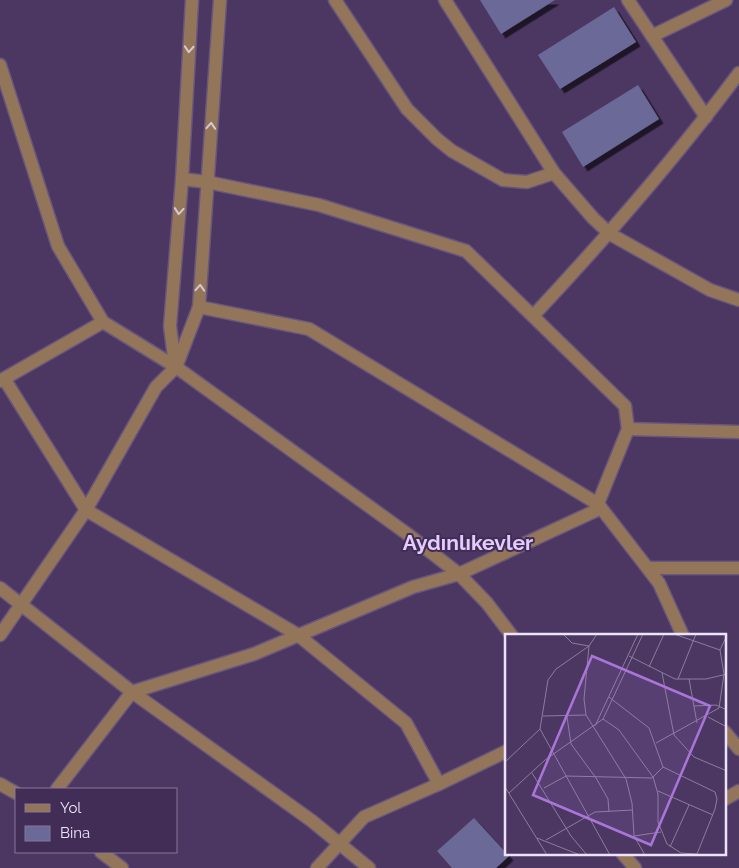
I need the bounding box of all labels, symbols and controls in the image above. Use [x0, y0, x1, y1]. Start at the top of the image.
one-way arrow [184, 45, 195, 53]
one-way arrow [205, 122, 216, 130]
one-way arrow [174, 207, 185, 215]
one-way arrow [195, 284, 206, 292]
district label: Aydınlıkevler [403, 530, 533, 555]
inset map [505, 634, 726, 856]
legend [15, 788, 178, 853]
text: Yol [60, 799, 82, 817]
text: Bina [60, 824, 90, 842]

